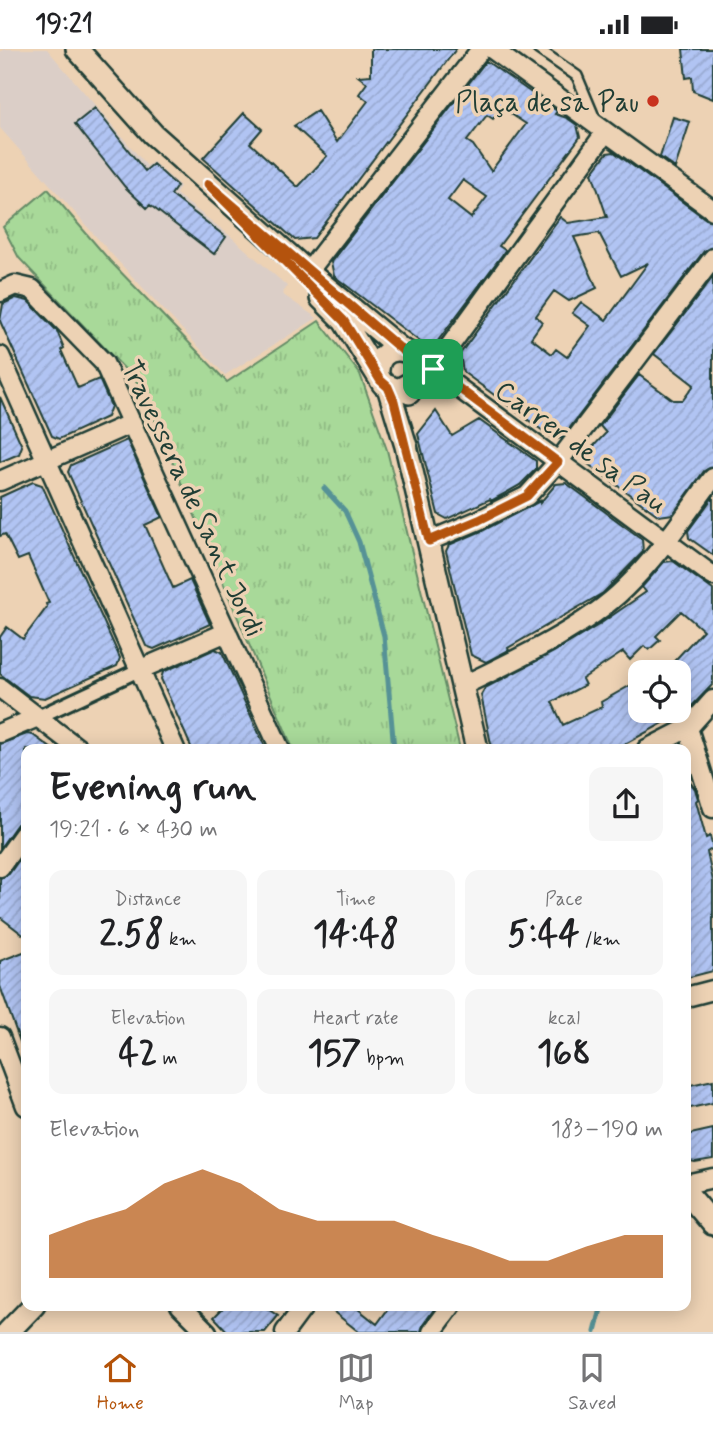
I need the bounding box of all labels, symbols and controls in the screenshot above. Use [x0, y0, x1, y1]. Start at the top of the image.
text: 19:21 [35, 8, 93, 42]
place label: Plaça de sa Pau [455, 85, 639, 122]
marker: Plaça de sa Pau [645, 93, 661, 109]
pin [403, 339, 463, 399]
icon: arrive [414, 350, 452, 388]
street label: Travessera de Sant Jordi [111, 355, 272, 643]
street label: Carrer de sa Pau [487, 373, 674, 523]
map controls [628, 660, 691, 723]
button: locate [628, 660, 691, 723]
text: Evening run [49, 764, 256, 813]
button: share [589, 767, 663, 841]
text: 19:21 · 6 × 430 m [49, 815, 218, 845]
text: Distance [115, 887, 181, 912]
text: Time [336, 887, 376, 912]
text: Pace [545, 887, 583, 912]
text: 2.58 [99, 912, 164, 958]
text: 14:48 [313, 912, 399, 958]
text: 5:44 [507, 912, 579, 958]
text: km [164, 927, 197, 952]
text: /km [579, 927, 621, 952]
text: Elevation [111, 1006, 185, 1031]
text: Heart rate [313, 1006, 399, 1031]
text: kcal [548, 1006, 580, 1031]
text: 42 [118, 1031, 157, 1077]
text: 157 [307, 1031, 361, 1077]
text: 168 [537, 1031, 591, 1077]
text: m [157, 1046, 178, 1071]
text: bpm [361, 1046, 405, 1071]
text: Elevation [49, 1115, 140, 1145]
text: 183–190 m [551, 1115, 663, 1145]
tab: Home [97, 1349, 144, 1416]
tab: Map [337, 1349, 375, 1416]
tab: Saved [568, 1349, 616, 1416]

